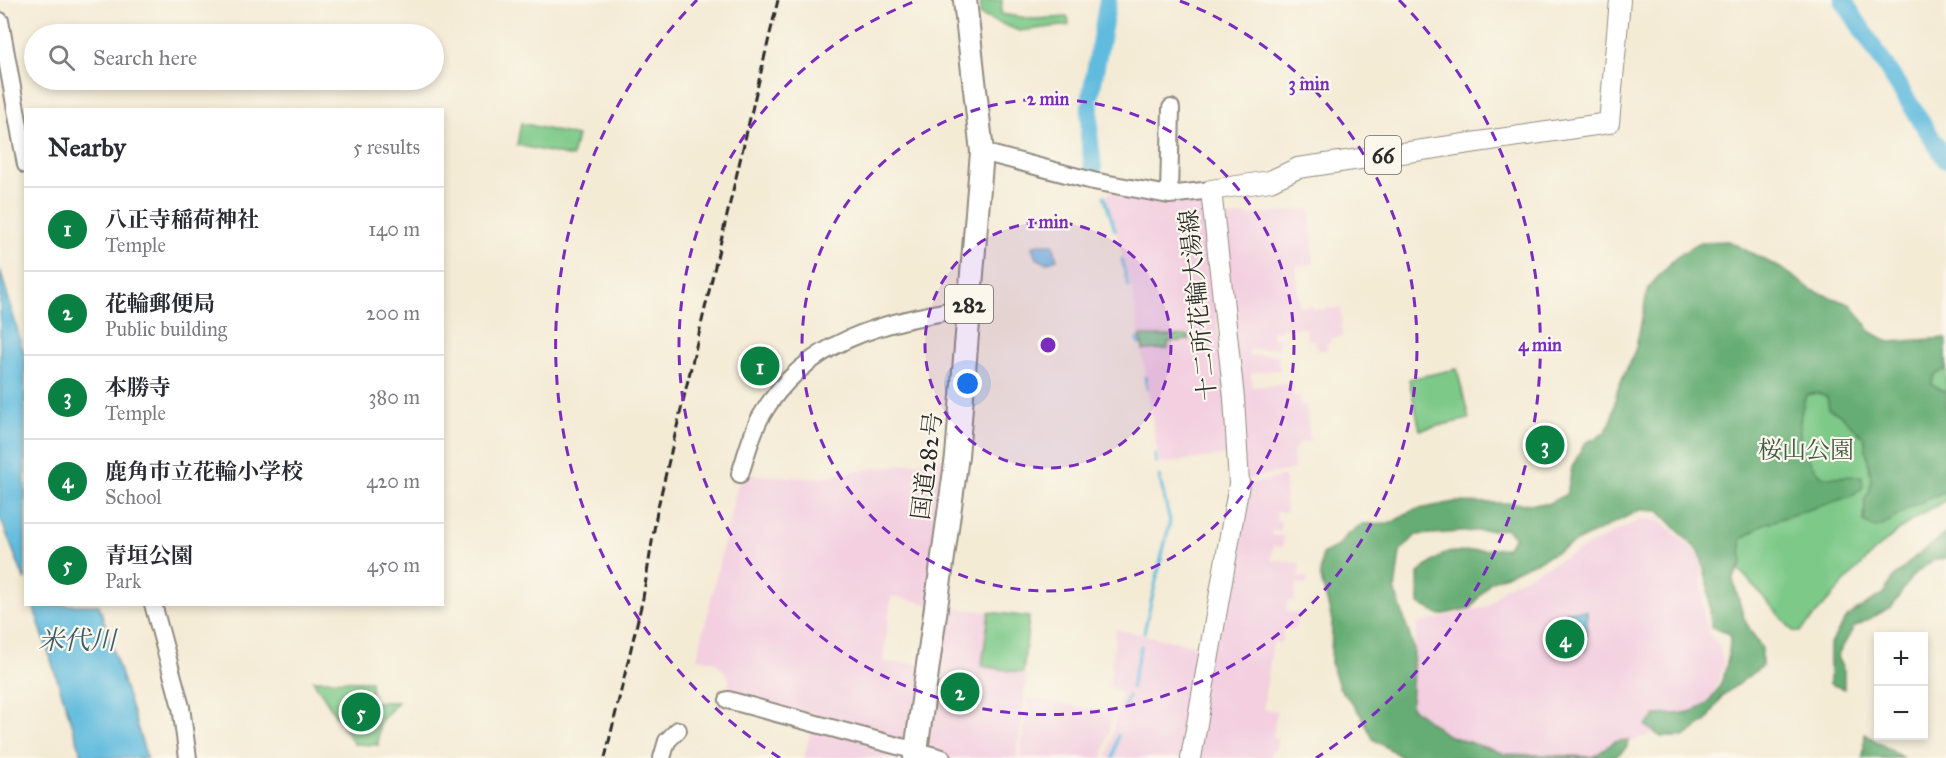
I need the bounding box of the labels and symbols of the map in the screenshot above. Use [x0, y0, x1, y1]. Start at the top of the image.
text: 3 min [1289, 73, 1330, 96]
text: 2 min [1027, 88, 1070, 110]
road number: 66 [1365, 136, 1401, 174]
street label: 十二所花輪大湯線 [1173, 208, 1223, 402]
text: 1 min [1028, 211, 1069, 233]
road number: 282 [945, 285, 993, 323]
text: 4 min [1518, 334, 1562, 357]
centre of rings [1038, 335, 1058, 355]
pin: 1 [740, 344, 780, 388]
your location [953, 369, 982, 398]
street label: 国道282号 [906, 410, 948, 522]
pin: 3 [1526, 422, 1564, 468]
park label: 桜山公園 [1758, 435, 1854, 465]
pin: 4 [1546, 616, 1584, 662]
water label: 米代川 [38, 624, 119, 656]
pin: 2 [940, 670, 980, 714]
pin: 5 [342, 690, 380, 734]

